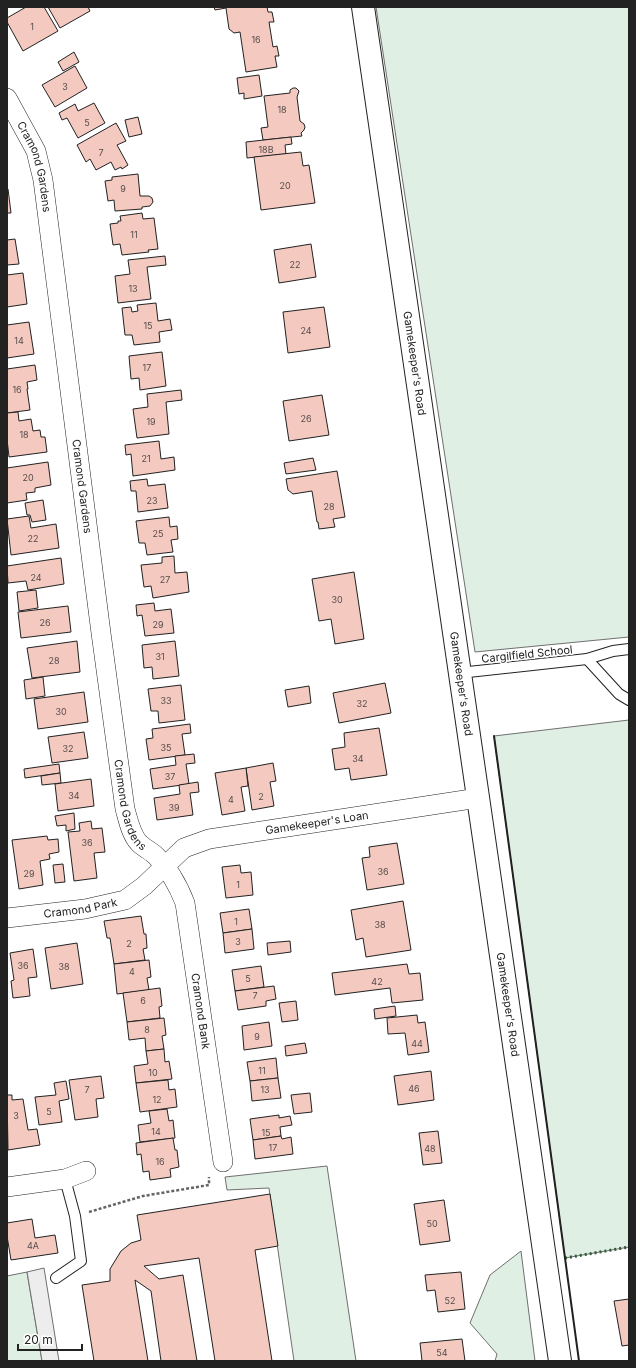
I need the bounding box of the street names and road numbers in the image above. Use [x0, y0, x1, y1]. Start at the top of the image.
street label: Cramond Gardens [14, 119, 54, 213]
street label: Gamekeeper's Road [400, 310, 429, 416]
street label: Cramond Gardens [69, 438, 95, 534]
street label: Gamekeeper's Road [447, 631, 476, 737]
street label: Cargilfield School [481, 642, 573, 666]
street label: Cramond Gardens [111, 759, 149, 854]
street label: Gamekeeper's Loan [264, 808, 369, 837]
street label: Cramond Park [43, 895, 119, 921]
street label: Gamekeeper's Road [494, 951, 523, 1058]
street label: Cramond Bank [188, 972, 213, 1050]

